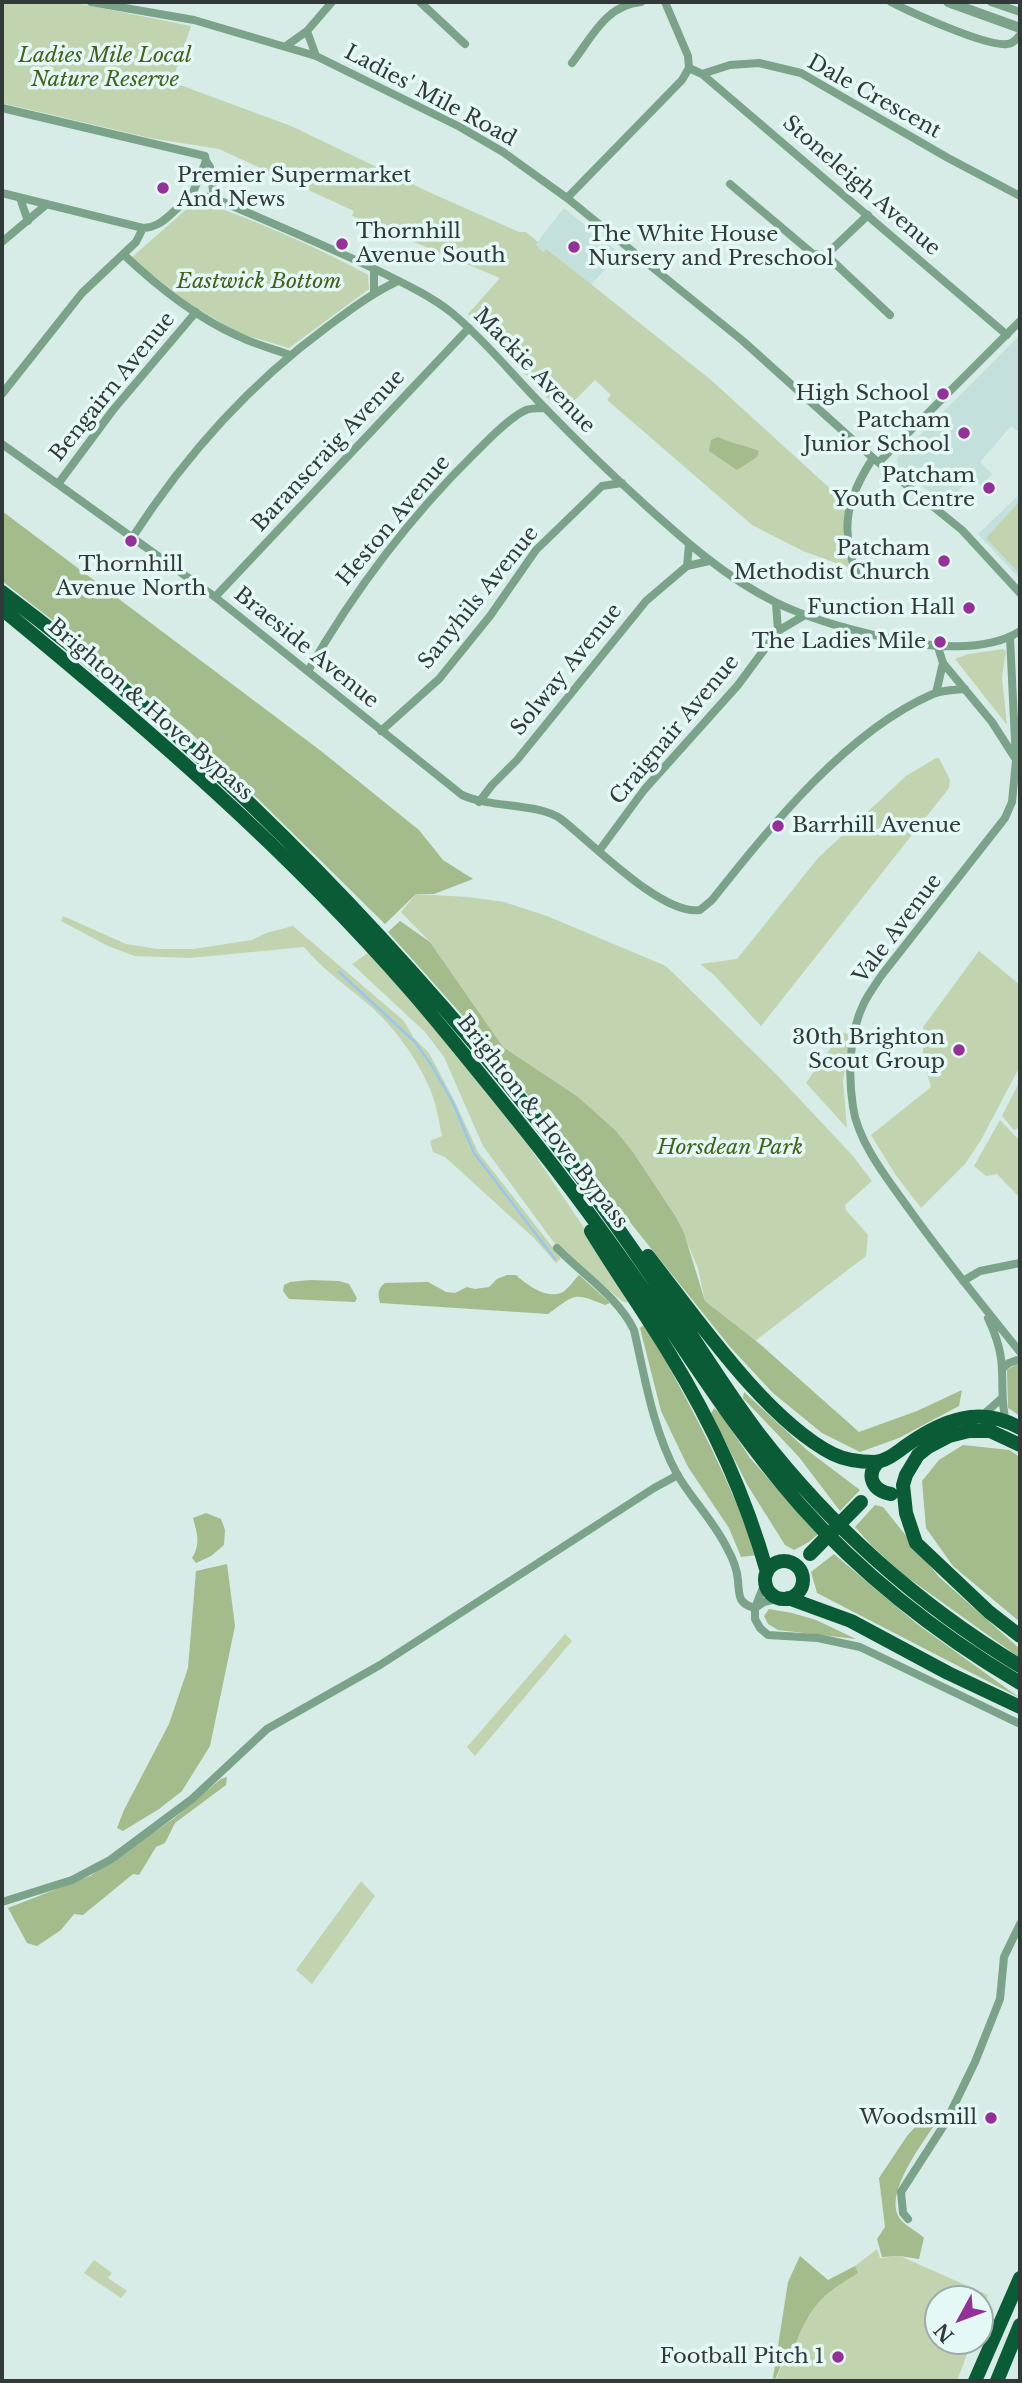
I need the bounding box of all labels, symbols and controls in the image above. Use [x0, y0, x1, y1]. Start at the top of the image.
street label: Ladies' Mile Road [340, 40, 520, 152]
park label: Ladies Mile Local Nature Reserve [18, 43, 192, 93]
street label: Dale Crescent [803, 50, 945, 144]
street label: Stoneleigh Avenue [777, 111, 945, 261]
place label: Premier Supermarket And News [177, 163, 411, 213]
marker: Premier Supermarket And News [155, 180, 171, 196]
place label: Thornhill Avenue South [356, 219, 506, 269]
place label: The White House Nursery and Preschool [588, 222, 834, 272]
marker: Thornhill Avenue South [334, 236, 350, 252]
marker: The White House Nursery and Preschool [566, 239, 582, 255]
park label: Eastwick Bottom [177, 269, 341, 295]
street label: Mackie Avenue [468, 303, 600, 439]
street label: Bengairn Avenue [45, 307, 181, 467]
street label: Baranscraig Avenue [247, 365, 411, 537]
place label: High School [796, 381, 929, 407]
marker: High School [935, 386, 951, 402]
place label: Patcham Junior School [803, 408, 950, 458]
marker: Patcham Junior School [956, 425, 972, 441]
street label: Heston Avenue [332, 451, 456, 591]
place label: Patcham Youth Centre [832, 463, 975, 513]
marker: Patcham Youth Centre [981, 480, 997, 496]
street label: Sanyhils Avenue [414, 522, 544, 674]
marker: Thornhill Avenue North [123, 533, 139, 549]
place label: Patcham Methodist Church [734, 536, 930, 586]
place label: Thornhill Avenue North [56, 552, 206, 602]
marker: Patcham Methodist Church [936, 553, 952, 569]
street label: Braeside Avenue [229, 582, 383, 714]
place label: Function Hall [807, 595, 955, 621]
street label: Solway Avenue [506, 599, 628, 741]
marker: Function Hall [961, 600, 977, 616]
street label: Brighton & Hove Bypass [42, 614, 258, 806]
place label: The Ladies Mile [752, 629, 926, 655]
marker: The Ladies Mile [932, 634, 948, 650]
street label: Craignair Avenue [605, 650, 745, 810]
place label: Barrhill Avenue [792, 813, 961, 839]
marker: Barrhill Avenue [770, 818, 786, 834]
street label: Vale Avenue [849, 869, 947, 989]
street label: Brighton & Hove Bypass [451, 1010, 633, 1234]
place label: 30th Brighton Scout Group [792, 1025, 945, 1075]
marker: 30th Brighton Scout Group [951, 1042, 967, 1058]
park label: Horsdean Park [657, 1135, 803, 1161]
place label: Woodsmill [859, 2105, 977, 2131]
marker: Woodsmill [983, 2110, 999, 2126]
north arrow [924, 2285, 994, 2355]
text: N [930, 2319, 959, 2347]
place label: Football Pitch 1 [660, 2344, 824, 2370]
marker: Football Pitch 1 [830, 2349, 846, 2365]

